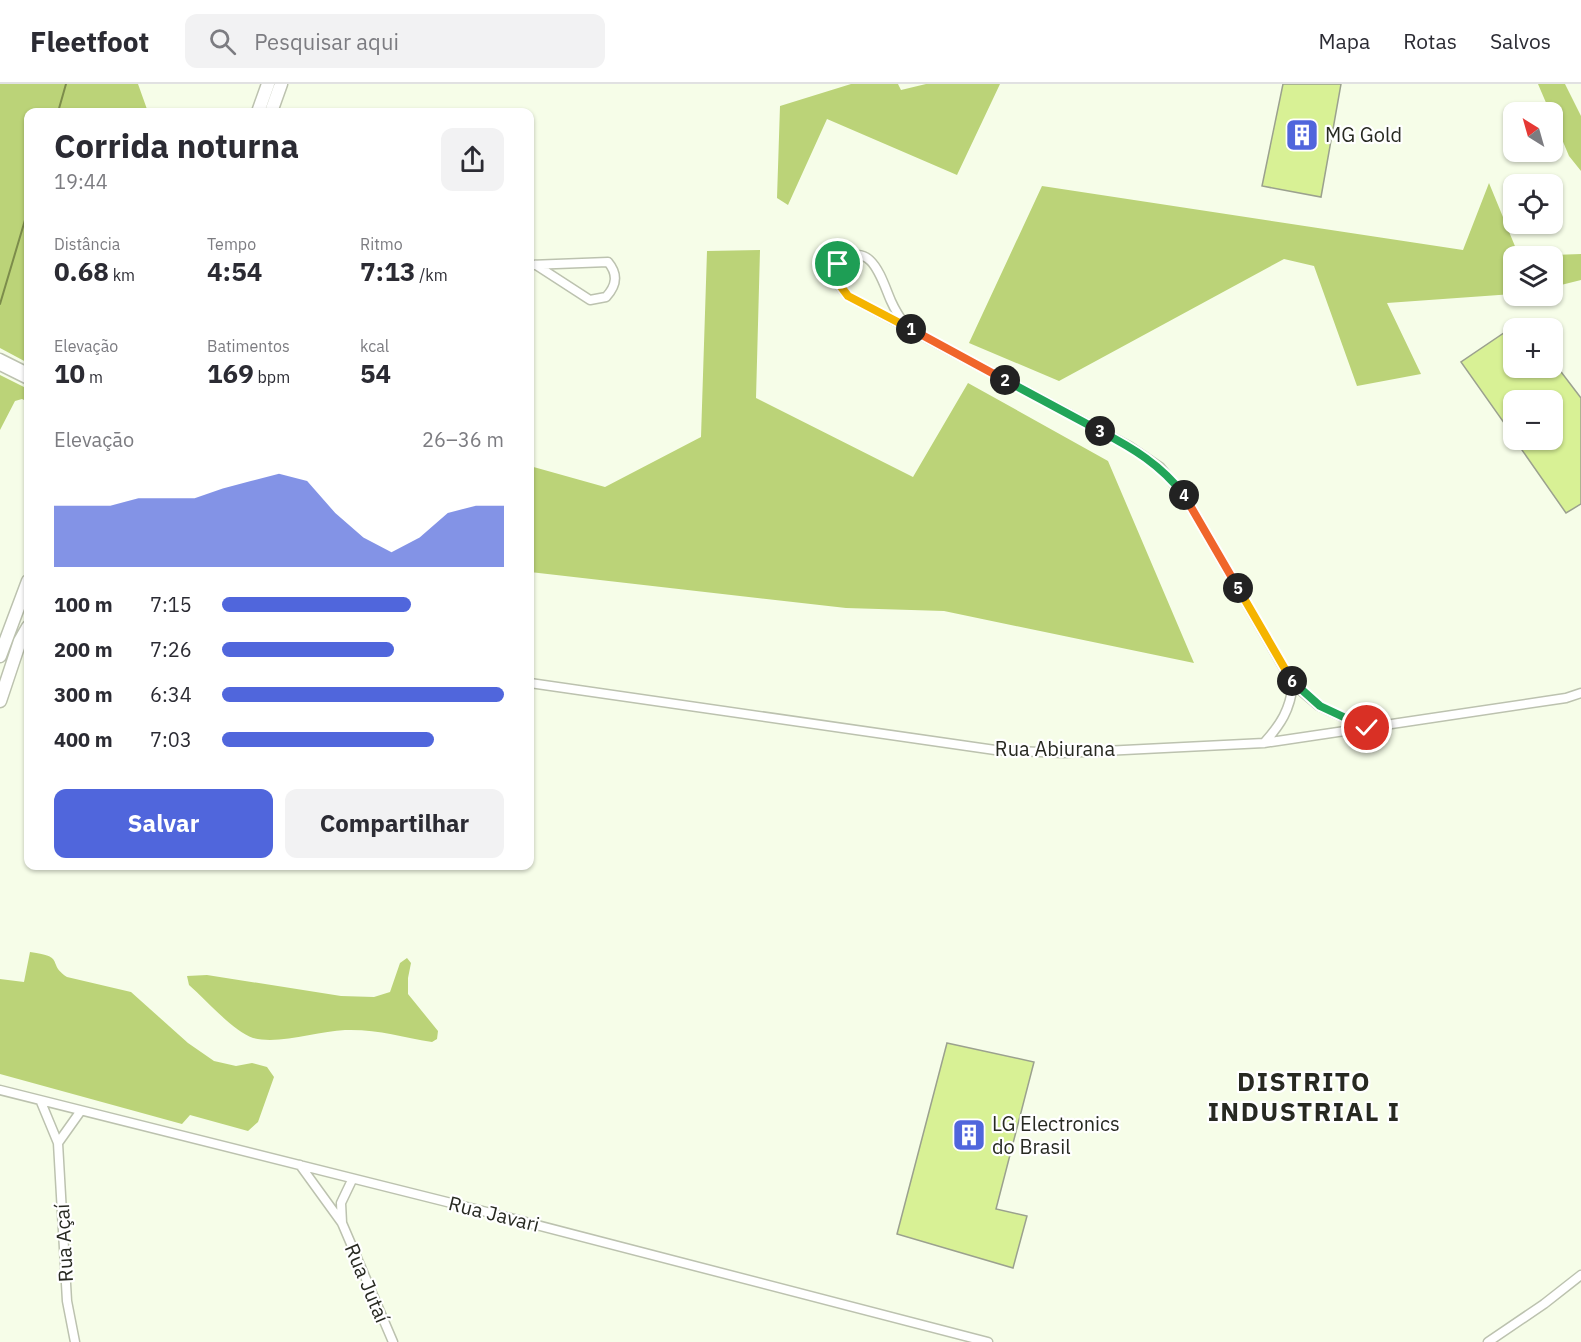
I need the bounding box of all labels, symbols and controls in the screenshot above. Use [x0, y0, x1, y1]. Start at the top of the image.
search box [185, 14, 605, 68]
text: Fleetfoot [30, 23, 149, 60]
icon: search [206, 25, 239, 58]
text: Pesquisar aqui [254, 27, 399, 56]
text: Mapa [1319, 27, 1370, 55]
text: Rotas [1403, 27, 1457, 55]
text: Salvos [1490, 27, 1551, 55]
north arrow [1503, 102, 1563, 162]
map controls [1503, 102, 1563, 450]
building icon: MG Gold [1284, 117, 1320, 153]
place label: MG Gold [1325, 121, 1402, 148]
text: Corrida noturna [54, 124, 299, 167]
button: share [441, 128, 504, 191]
text: 19:44 [54, 168, 108, 195]
button: locate [1503, 174, 1563, 234]
text: Distância [54, 234, 120, 254]
text: Tempo [207, 234, 256, 254]
text: Ritmo [360, 234, 403, 254]
pin [812, 238, 863, 289]
button: layers [1503, 246, 1563, 306]
icon: arrive [821, 247, 854, 280]
text: 0.68 [54, 254, 109, 288]
text: 4:54 [207, 254, 262, 288]
text: 7:13 [360, 254, 415, 288]
text: km [109, 265, 135, 285]
text: /km [415, 265, 448, 285]
pin: 1 [896, 314, 926, 344]
button: + [1503, 318, 1563, 378]
text: 1 [906, 319, 916, 339]
text: Elevação [54, 336, 118, 356]
text: Batimentos [207, 336, 290, 356]
text: kcal [360, 336, 389, 356]
text: 10 [54, 356, 85, 390]
text: 169 [207, 356, 254, 390]
text: 54 [360, 356, 391, 390]
pin: 2 [990, 365, 1020, 395]
text: m [85, 367, 103, 387]
text: bpm [254, 367, 290, 387]
text: 2 [1000, 370, 1010, 390]
button: − [1503, 390, 1563, 450]
pin: 3 [1085, 416, 1115, 446]
text: 3 [1095, 421, 1105, 441]
text: Elevação [54, 426, 134, 453]
text: 26–36 m [422, 426, 504, 453]
pin: 4 [1169, 480, 1199, 510]
text: 4 [1179, 485, 1189, 505]
pin: 5 [1223, 573, 1253, 603]
text: 5 [1233, 578, 1243, 598]
text: 100 m [54, 591, 113, 618]
text: 7:15 [150, 591, 192, 618]
text: 200 m [54, 636, 113, 663]
text: 7:26 [150, 636, 192, 663]
pin: 6 [1277, 666, 1307, 696]
text: 6 [1287, 671, 1297, 691]
text: 300 m [54, 681, 113, 708]
text: 6:34 [150, 681, 192, 708]
pin [1341, 702, 1392, 753]
icon: check [1350, 711, 1383, 744]
text: 400 m [54, 726, 113, 753]
text: 7:03 [150, 726, 192, 753]
street label: Rua Abiurana [995, 735, 1115, 762]
button: Salvar [54, 789, 273, 858]
button: Compartilhar [285, 789, 504, 858]
district label: DISTRITO INDUSTRIAL I [1208, 1064, 1400, 1128]
place label: LG Electronics do Brasil [992, 1110, 1120, 1160]
building icon: LG Electronics do Brasil [951, 1117, 987, 1153]
street label: Rua Javari [446, 1189, 542, 1238]
street label: Rua Açaí [48, 1203, 79, 1283]
street label: Rua Jutaí [339, 1239, 396, 1327]

